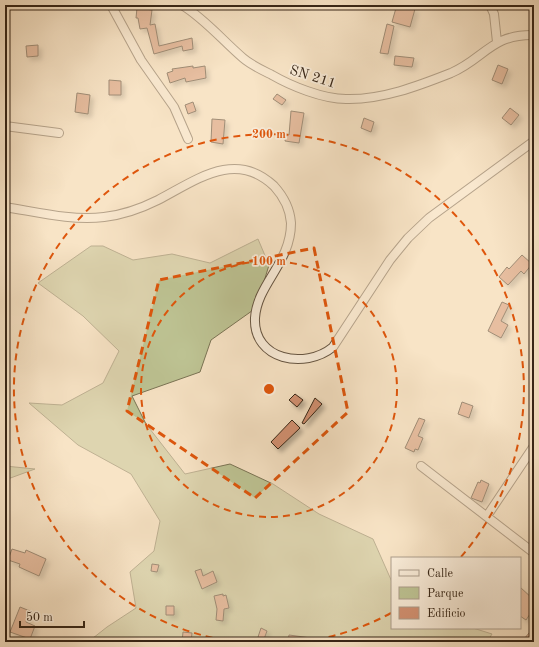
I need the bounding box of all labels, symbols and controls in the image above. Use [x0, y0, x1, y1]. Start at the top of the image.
street label: SN 211 [288, 63, 338, 91]
text: 200 m [252, 129, 286, 141]
text: 100 m [252, 256, 286, 268]
centre of rings [262, 382, 276, 396]
legend [391, 557, 521, 629]
text: Calle [427, 568, 453, 580]
text: Parque [427, 588, 464, 600]
scale bar [20, 603, 84, 629]
text: Edificio [427, 608, 466, 620]
text: 50 m [26, 611, 53, 624]

